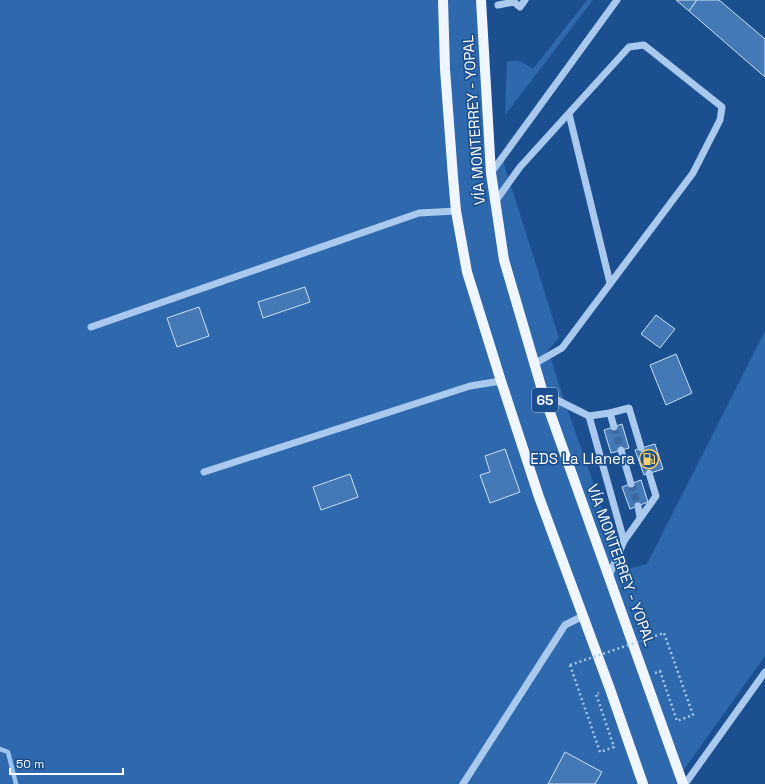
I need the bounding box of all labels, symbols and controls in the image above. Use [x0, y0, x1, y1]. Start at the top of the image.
street label: VÍA MONTERREY - YOPAL [458, 34, 489, 206]
road number: 65 [532, 388, 558, 412]
fuel station icon: EDS La Llanera [638, 448, 660, 470]
place label: EDS La Llanera [530, 449, 635, 468]
street label: VÍA MONTERREY - YOPAL [583, 481, 660, 648]
scale bar [10, 750, 123, 776]
text: 50 m [16, 756, 44, 772]

